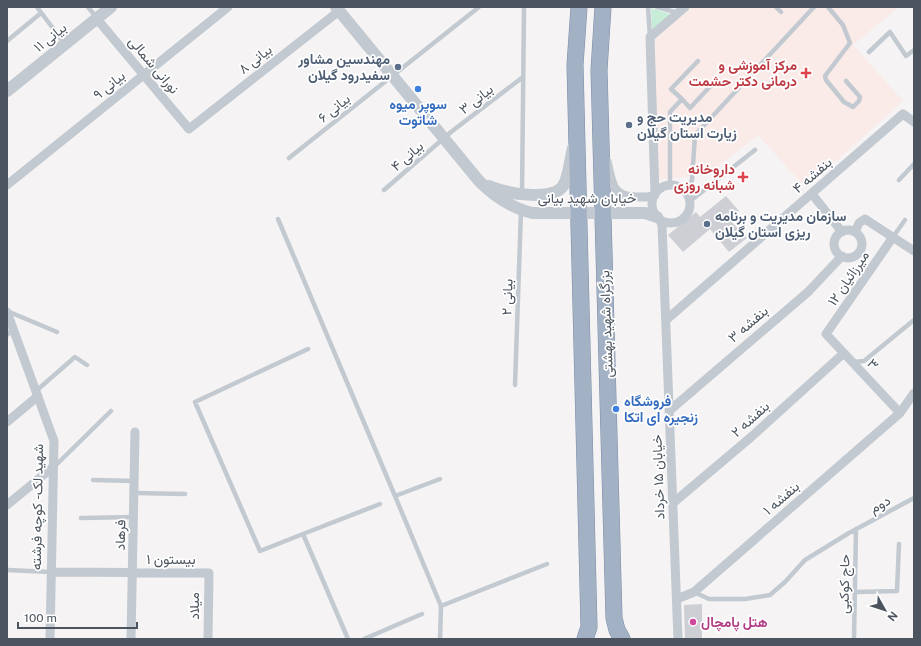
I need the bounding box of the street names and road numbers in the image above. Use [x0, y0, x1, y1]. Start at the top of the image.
street label: بیانی ۱۱ [30, 19, 70, 56]
street label: نورانی شمالی [125, 33, 183, 97]
street label: بیانی ۸ [235, 41, 275, 78]
street label: بیانی ۹ [90, 67, 129, 103]
street label: بیانی ۳ [456, 81, 497, 118]
street label: بیانی ۶ [315, 90, 354, 126]
street label: بیانی ۴ [388, 138, 427, 175]
street label: بنفشه ۴ [789, 154, 835, 197]
street label: خیابان شهید بیانی [538, 190, 636, 207]
street label: میرزائیان ۱۲ [824, 248, 873, 309]
street label: بزرگراه شهید بهشتی [596, 270, 617, 378]
street label: بیانی ۲ [498, 278, 517, 316]
street label: بنفشه ۳ [725, 302, 772, 346]
street label: ۳ [864, 355, 882, 373]
street label: بنفشه ۲ [728, 398, 773, 441]
street label: خیابان ۱۵ خرداد [649, 434, 668, 520]
street label: شهید لک - کوچه فرشته [28, 444, 48, 570]
street label: بنفشه ۱ [760, 478, 803, 519]
street label: دوم [867, 492, 894, 517]
street label: فرهاد [112, 519, 129, 551]
street label: بیستون ۱ [146, 551, 196, 568]
street label: حاج کوکبی [835, 554, 856, 614]
street label: میلاد [186, 592, 202, 620]

